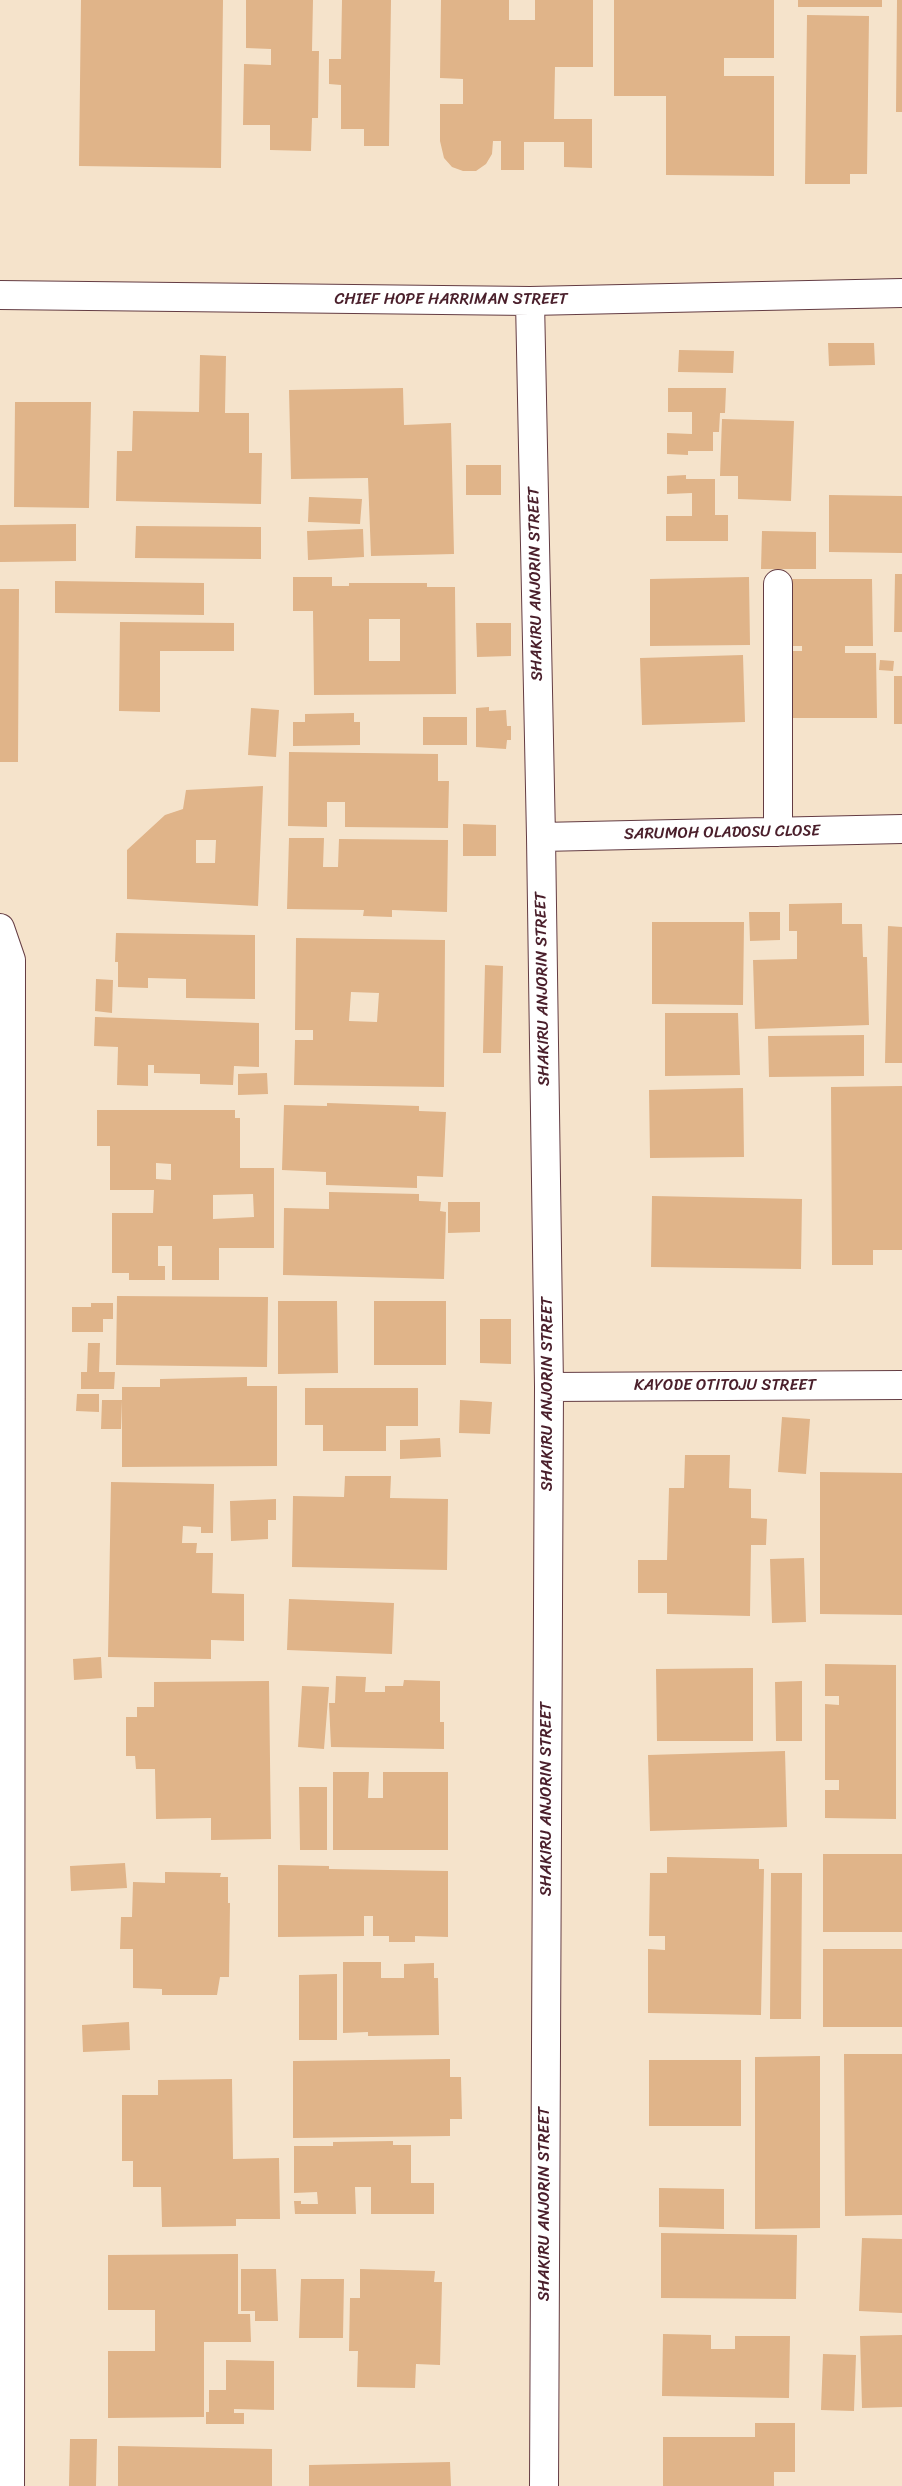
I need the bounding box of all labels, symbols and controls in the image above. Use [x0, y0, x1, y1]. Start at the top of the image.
street label: CHIEF HOPE HARRIMAN STREET [334, 290, 568, 310]
street label: SHAKIRU ANJORIN STREET [525, 487, 547, 681]
street label: SARUMOH OLADOSU CLOSE [624, 822, 820, 844]
street label: SHAKIRU ANJORIN STREET [532, 892, 554, 1086]
street label: SHAKIRU ANJORIN STREET [538, 1297, 558, 1491]
street label: KAYODE OTITOJU STREET [634, 1376, 816, 1396]
street label: SHAKIRU ANJORIN STREET [537, 1702, 557, 1896]
street label: SHAKIRU ANJORIN STREET [535, 2107, 555, 2301]

